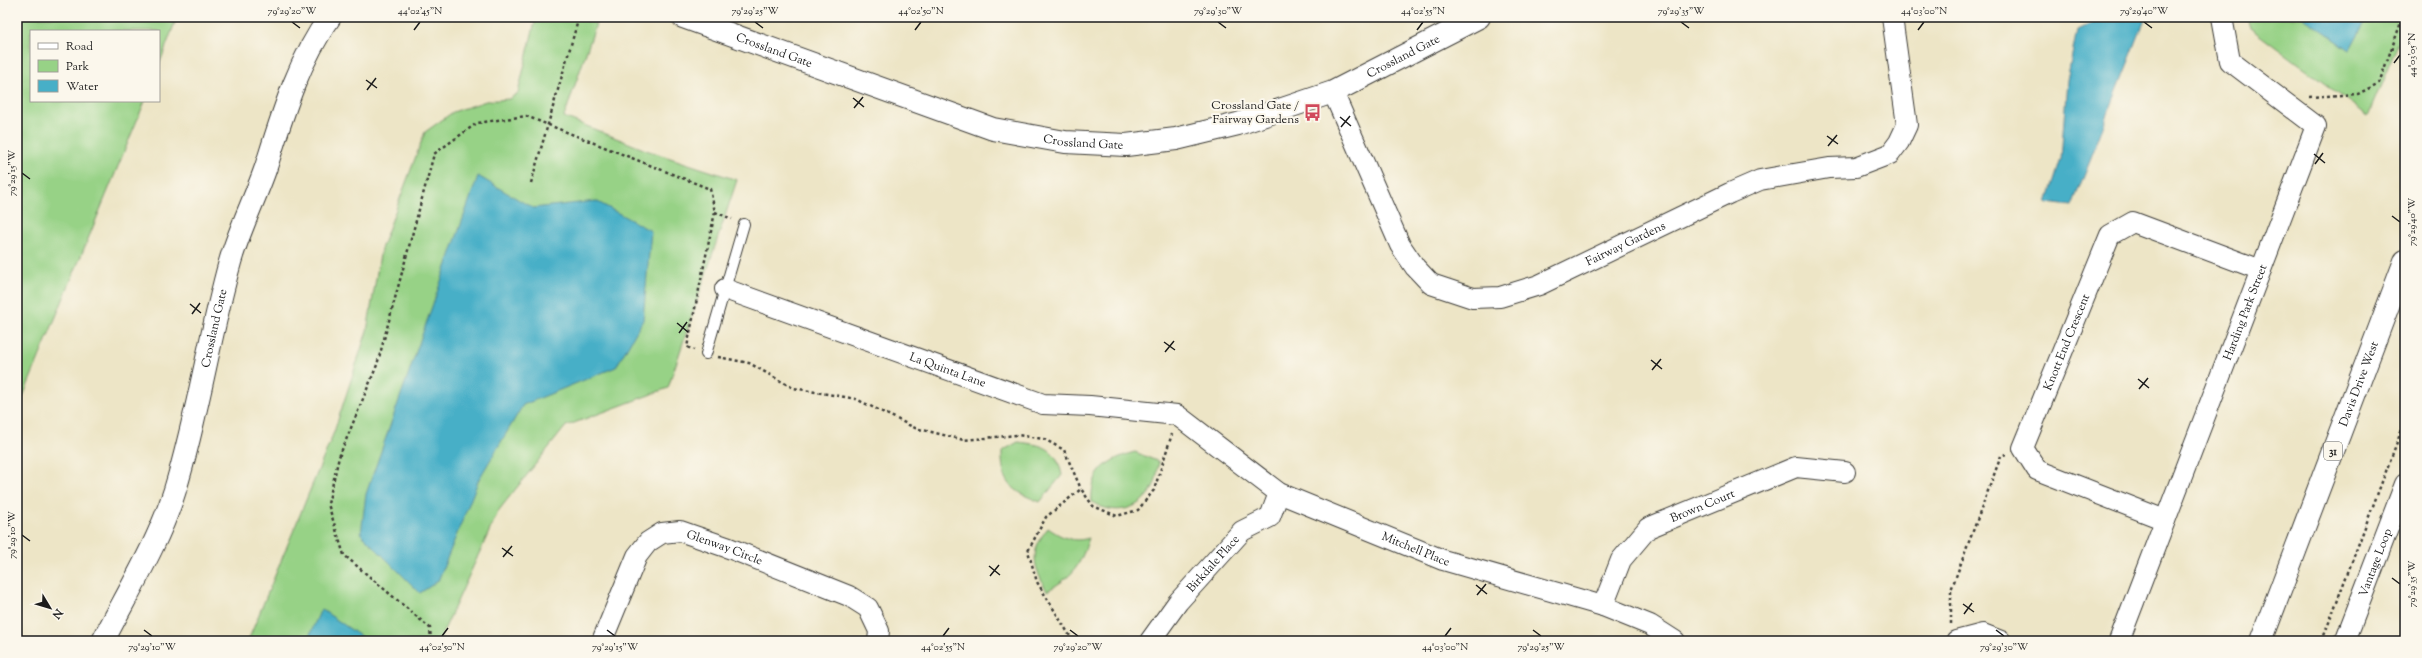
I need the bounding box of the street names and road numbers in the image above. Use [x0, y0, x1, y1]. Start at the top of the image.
street label: Crossland Gate [733, 29, 815, 73]
street label: Crossland Gate [1364, 30, 1444, 83]
street label: Crossland Gate [1042, 130, 1124, 155]
street label: Fairway Gardens [1583, 217, 1669, 271]
street label: Harding Park Street [2219, 262, 2272, 363]
street label: Crossland Gate [197, 287, 233, 369]
street label: Knott End Crescent [2039, 291, 2095, 393]
street label: Davis Drive West [2335, 339, 2384, 429]
street label: La Quinta Lane [907, 348, 989, 393]
road number: 31 [2324, 442, 2342, 460]
street label: Brown Court [1668, 485, 1738, 528]
street label: Glenway Circle [684, 526, 765, 571]
street label: Vantage Loop [2355, 526, 2397, 600]
street label: Mitchell Place [1379, 528, 1452, 572]
street label: Birkdale Place [1183, 531, 1245, 597]

